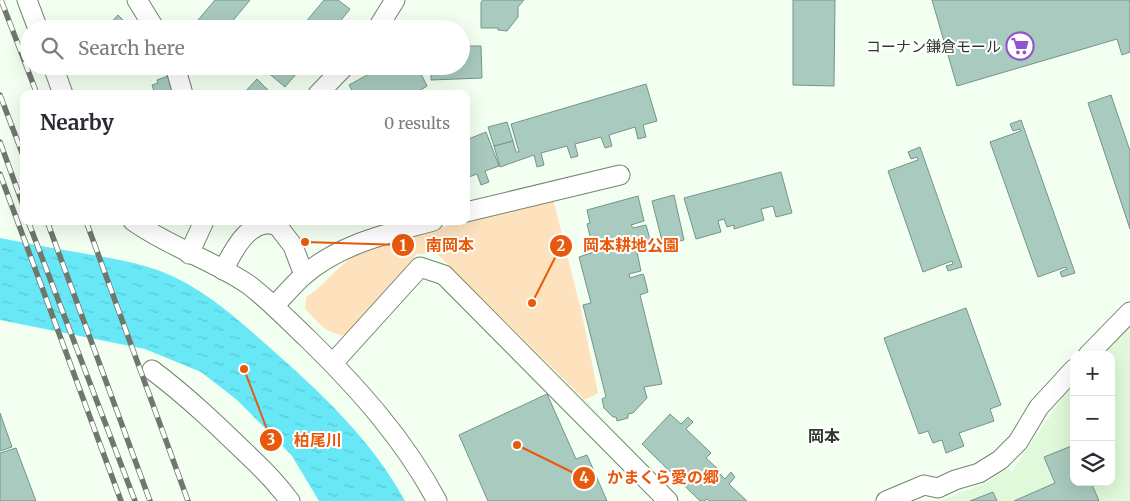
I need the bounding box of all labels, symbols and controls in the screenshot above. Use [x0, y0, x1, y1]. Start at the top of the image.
search box [20, 20, 470, 75]
supermarket icon: コーナン鎌倉モール [1005, 31, 1035, 61]
icon: search [38, 34, 66, 62]
text: Search here [78, 36, 185, 60]
place label: コーナン鎌倉モール [866, 37, 1001, 56]
text: Nearby [40, 109, 114, 136]
text: 0 results [384, 113, 450, 133]
callout: 南岡本 [391, 230, 484, 261]
callout: 岡本耕地公園 [548, 230, 689, 261]
text: 南岡本 [426, 235, 474, 255]
text: 岡本耕地公園 [583, 235, 679, 255]
text: 1 [400, 236, 407, 255]
text: 2 [557, 236, 566, 255]
map controls [1070, 351, 1115, 486]
button: + [1070, 351, 1115, 396]
button: − [1070, 396, 1115, 441]
callout: 柏尾川 [259, 425, 352, 456]
district label: 岡本 [808, 426, 840, 446]
text: 3 [267, 430, 275, 449]
text: 柏尾川 [294, 430, 342, 450]
button: layers [1070, 441, 1115, 486]
callout: かまくら愛の郷 [572, 462, 729, 493]
text: かまくら愛の郷 [607, 467, 719, 487]
text: 4 [579, 468, 589, 487]

